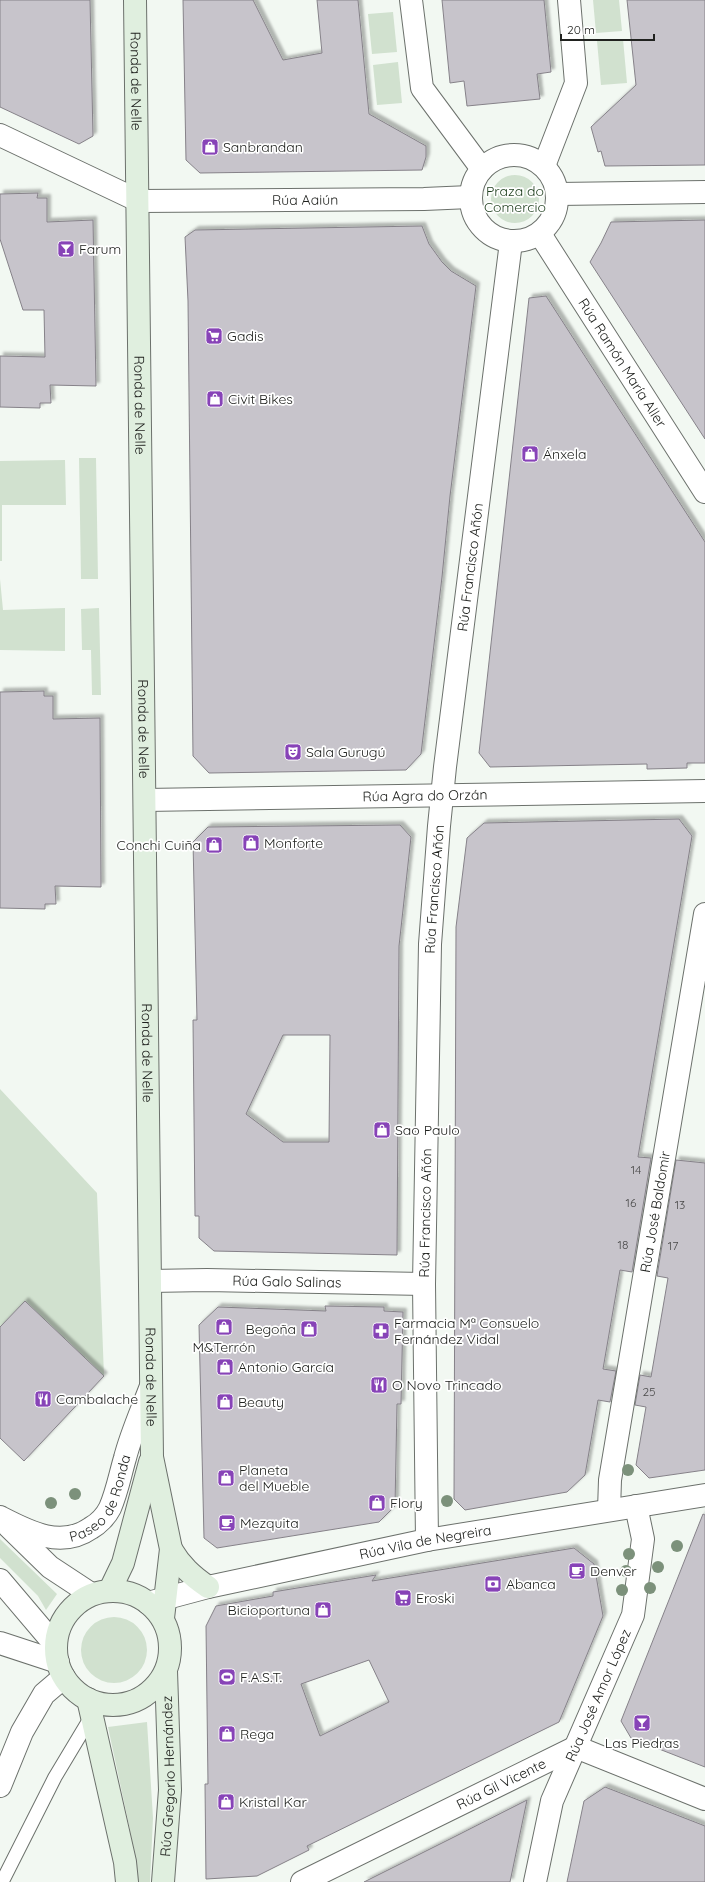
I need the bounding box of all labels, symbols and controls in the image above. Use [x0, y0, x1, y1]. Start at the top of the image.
scale bar [561, 16, 654, 42]
text: 20 m [567, 22, 595, 37]
street label: Ronda de Nelle [126, 31, 146, 131]
shop icon: Sanbrandan [200, 137, 220, 157]
place label: Sanbrandan [223, 138, 303, 156]
park label: Praza do Comercio [484, 182, 546, 216]
street label: Rúa Aaiún [272, 191, 338, 209]
bar icon: Farum [56, 239, 76, 259]
place label: Farum [79, 240, 121, 258]
street label: Rúa Ramón María Aller [574, 295, 671, 431]
supermarket icon: Gadis [204, 326, 224, 346]
place label: Gadis [227, 327, 263, 345]
street label: Ronda de Nelle [130, 355, 149, 455]
shop icon: Civit Bikes [205, 389, 225, 409]
place label: Civit Bikes [228, 390, 293, 408]
shop icon: Ánxela [520, 444, 540, 464]
place label: Ánxela [543, 445, 586, 463]
street label: Rúa Francisco Añón [453, 502, 487, 633]
street label: Ronda de Nelle [134, 679, 153, 779]
theatre icon: Sala Gurugú [283, 742, 303, 762]
place label: Sala Gurugú [306, 743, 385, 761]
street label: Rúa Agra do Orzán [362, 785, 488, 806]
street label: Rúa Francisco Añón [421, 824, 448, 954]
shop icon: Monforte [241, 833, 261, 853]
place label: Monforte [264, 834, 323, 852]
shop icon: Conchi Cuiña [204, 835, 224, 855]
place label: Conchi Cuiña [117, 836, 201, 854]
street label: Ronda de Nelle [138, 1003, 157, 1103]
shop icon: Sao Paulo [372, 1120, 392, 1140]
place label: Sao Paulo [395, 1121, 460, 1139]
street label: Rúa Francisco Añón [415, 1148, 435, 1278]
street label: Rúa José Baldomir [636, 1149, 674, 1274]
house number: 14 [631, 1162, 641, 1177]
house number: 16 [626, 1195, 637, 1210]
house number: 13 [675, 1197, 685, 1212]
house number: 18 [618, 1237, 628, 1252]
house number: 17 [668, 1238, 678, 1253]
street label: Rúa Galo Salinas [232, 1271, 342, 1291]
place label: Farmacia Mª Consuelo Fernández Vidal [394, 1314, 539, 1348]
shop icon: M&Terrón [214, 1317, 234, 1337]
shop icon: Begoña [299, 1319, 319, 1339]
place label: Begoña [246, 1320, 296, 1338]
pharmacy icon: Farmacia Mª Consuelo Fernández Vidal [371, 1321, 391, 1341]
street label: Ronda de Nelle [141, 1327, 161, 1427]
place label: M&Terrón [192, 1338, 256, 1356]
shop icon: Antonio García [215, 1357, 235, 1377]
place label: Antonio García [238, 1358, 334, 1376]
restaurant icon: O Novo Trincado [369, 1375, 389, 1395]
place label: O Novo Trincado [392, 1376, 502, 1394]
house number: 25 [642, 1384, 656, 1399]
restaurant icon: Cambalache [33, 1389, 53, 1409]
place label: Cambalache [56, 1390, 138, 1408]
shop icon: Beauty [215, 1392, 235, 1412]
place label: Beauty [238, 1393, 284, 1411]
street label: Paseo de Ronda [67, 1453, 134, 1546]
place label: Planeta del Mueble [239, 1461, 309, 1495]
shop icon: Planeta del Mueble [216, 1468, 236, 1488]
shop icon: Flory [367, 1493, 387, 1513]
place label: Flory [390, 1494, 423, 1512]
cafe icon: Mezquita [217, 1513, 237, 1533]
place label: Mezquita [240, 1514, 299, 1532]
street label: Rúa Vila de Negreira [357, 1521, 493, 1563]
cafe icon: Denver [567, 1561, 587, 1581]
place label: Denver [590, 1562, 637, 1580]
bank icon: Abanca [483, 1574, 503, 1594]
place label: Abanca [506, 1575, 556, 1593]
supermarket icon: Eroski [393, 1588, 413, 1608]
place label: Eroski [416, 1589, 455, 1607]
shop icon: Bicioportuna [313, 1600, 333, 1620]
place label: Bicioportuna [228, 1601, 310, 1619]
street label: Rúa José Amor López [561, 1626, 635, 1764]
sports icon: F.A.S.T. [217, 1667, 237, 1687]
place label: F.A.S.T. [240, 1668, 282, 1686]
street label: Rúa Gregorio Hernández [156, 1695, 179, 1857]
bar icon: Las Piedras [632, 1713, 652, 1733]
shop icon: Rega [217, 1724, 237, 1744]
place label: Rega [240, 1725, 274, 1743]
place label: Las Piedras [605, 1734, 679, 1752]
street label: Rúa Gil Vicente [453, 1754, 549, 1814]
shop icon: Kristal Kar [216, 1792, 236, 1812]
place label: Kristal Kar [239, 1793, 307, 1811]

